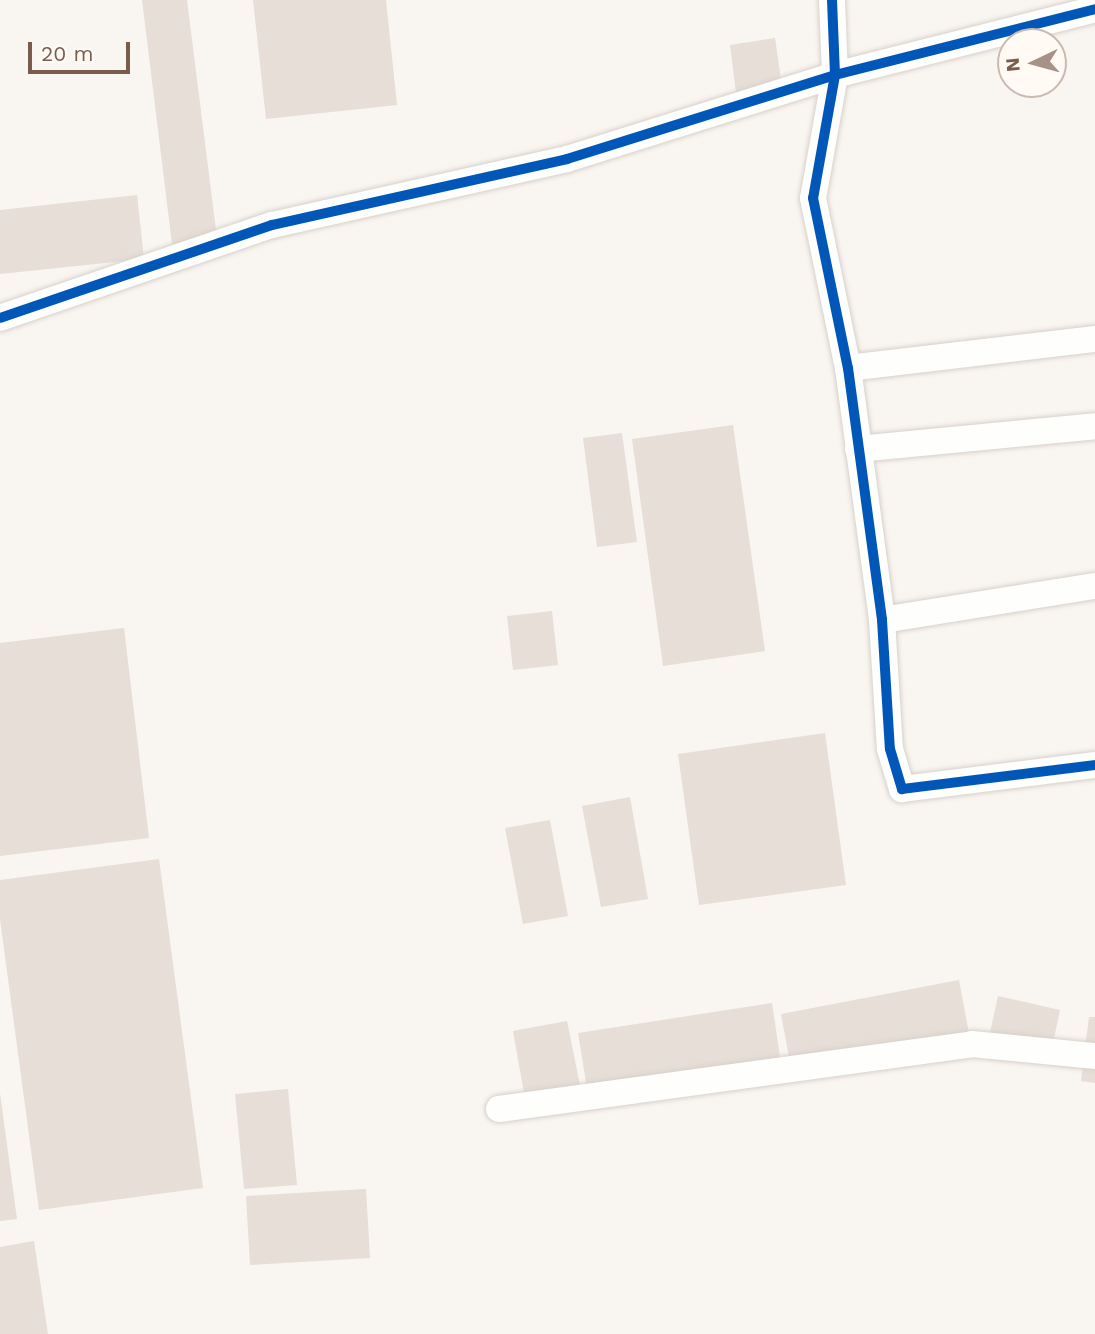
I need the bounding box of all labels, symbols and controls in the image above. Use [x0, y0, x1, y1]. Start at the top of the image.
scale bar [32, 28, 133, 72]
north arrow [997, 28, 1067, 98]
text: 20 m [41, 41, 93, 66]
text: N [1001, 57, 1025, 73]

